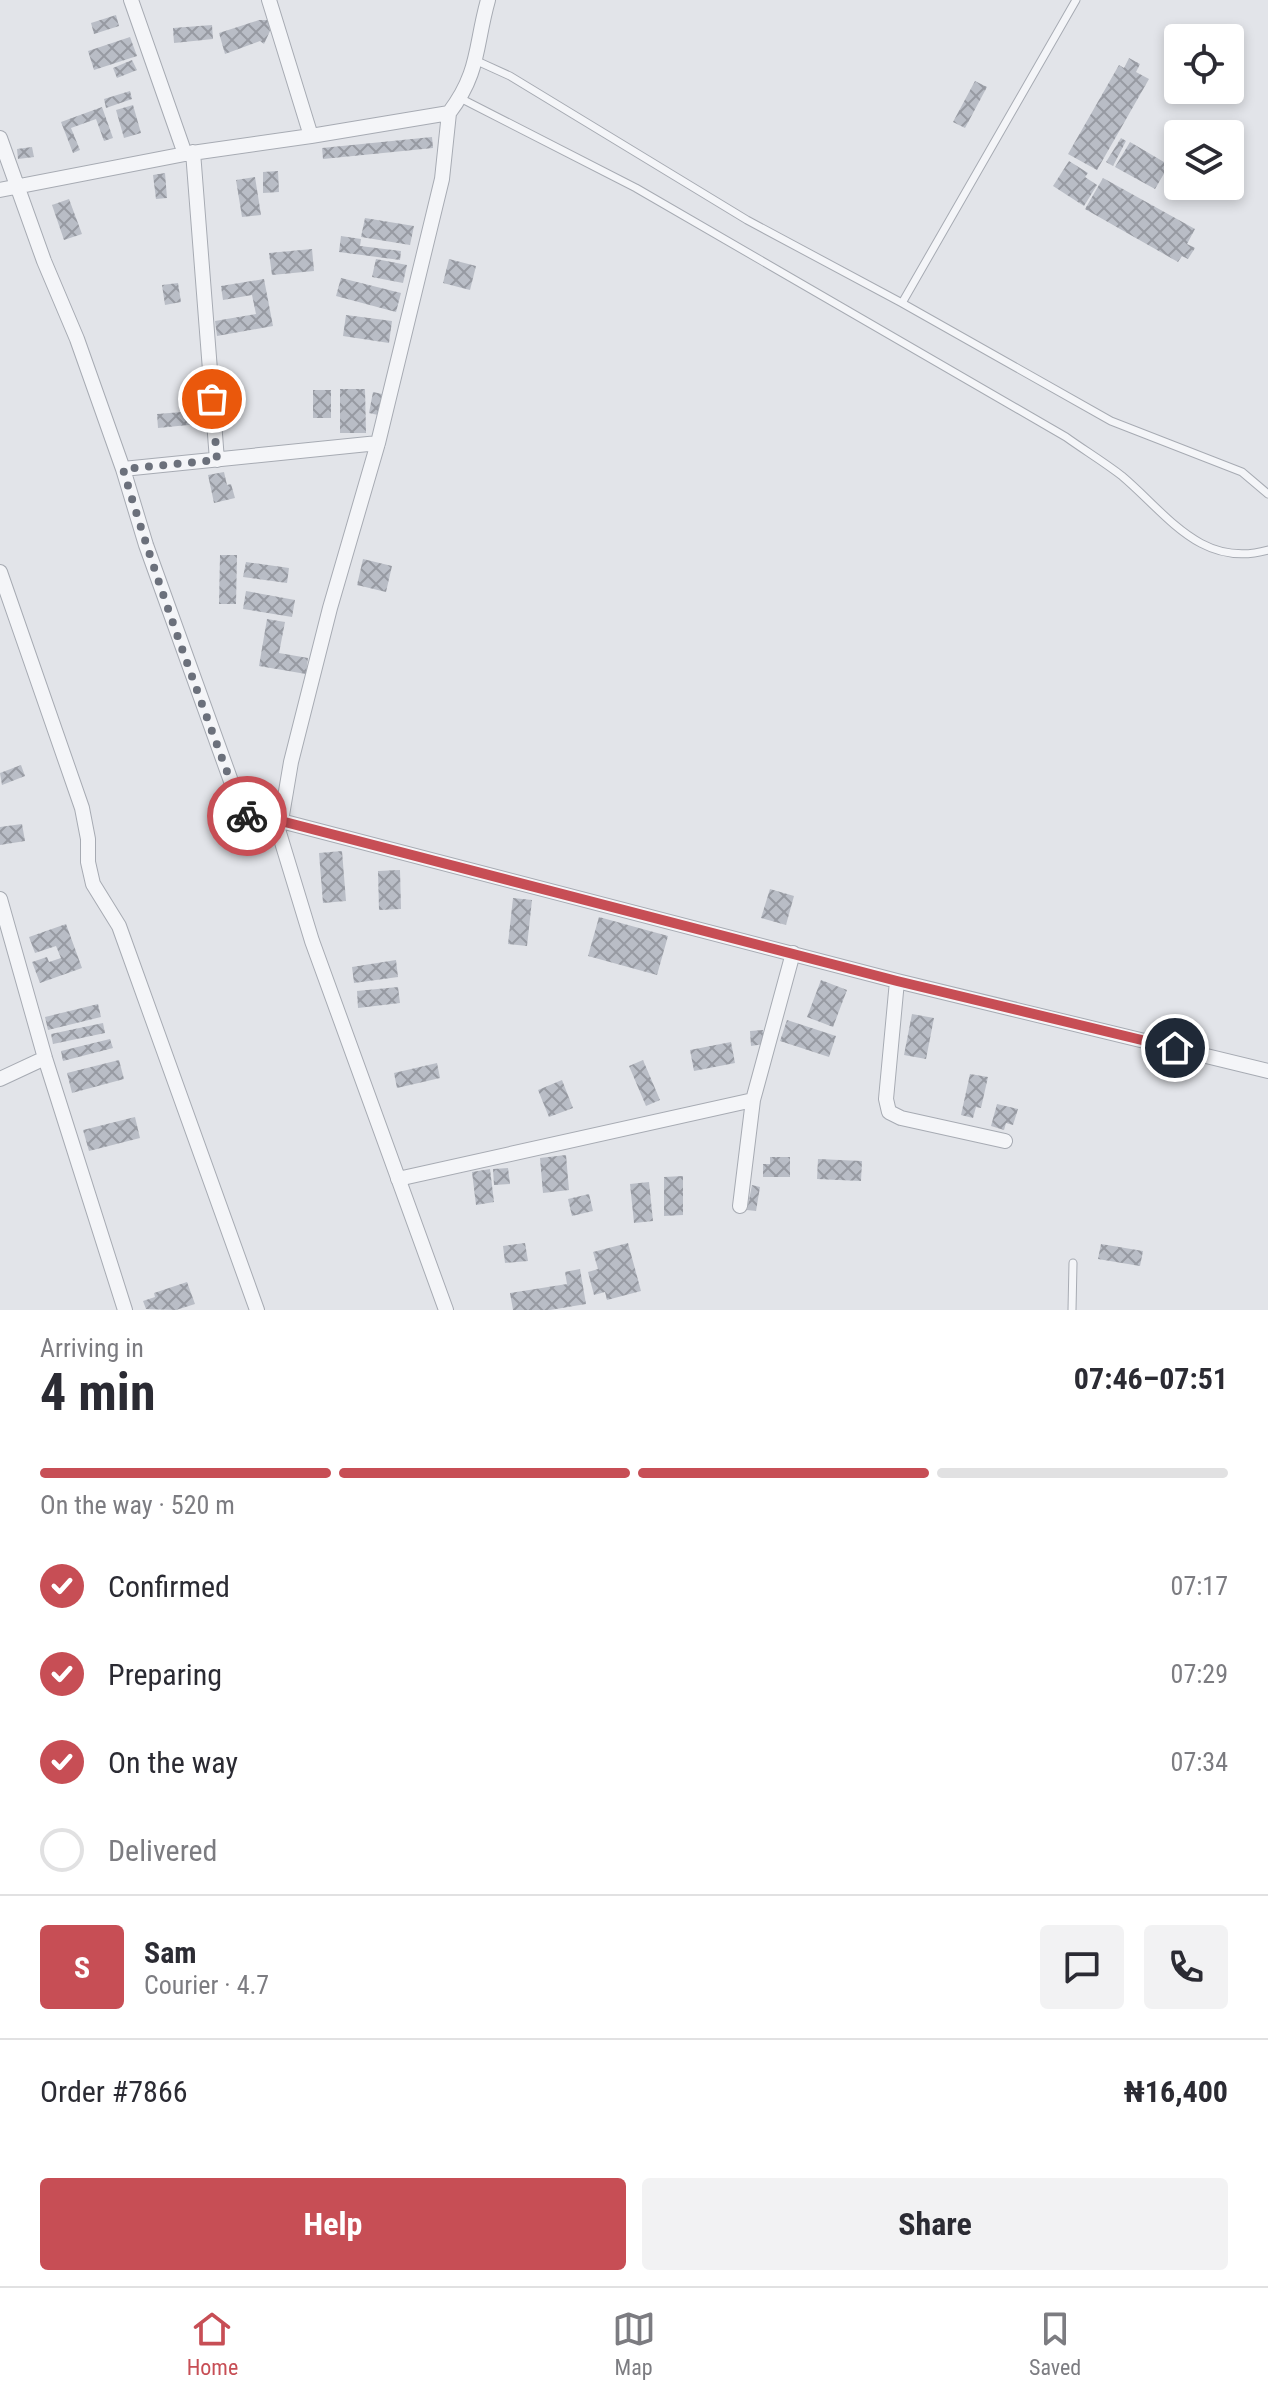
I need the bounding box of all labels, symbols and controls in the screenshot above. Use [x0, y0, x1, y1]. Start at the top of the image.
map controls [1164, 24, 1244, 200]
button: locate [1164, 24, 1244, 104]
button: layers [1164, 120, 1244, 200]
pin [178, 365, 246, 433]
icon: bag [190, 377, 234, 421]
courier [207, 776, 287, 856]
icon: bike [225, 794, 269, 838]
pin [1141, 1014, 1209, 1082]
icon: home [1153, 1026, 1197, 1070]
text: Arriving in [40, 1333, 144, 1363]
text: 07:46–07:51 [1074, 1361, 1228, 1396]
text: 4 min [40, 1362, 156, 1423]
text: On the way · 520 m [40, 1490, 235, 1520]
icon: check [40, 1564, 84, 1608]
text: Confirmed [108, 1569, 230, 1604]
text: 07:17 [1171, 1571, 1228, 1601]
icon: check [40, 1652, 84, 1696]
text: Preparing [108, 1657, 222, 1692]
text: 07:29 [1171, 1659, 1228, 1689]
icon: check [40, 1740, 84, 1784]
text: On the way [108, 1745, 238, 1780]
text: 07:34 [1171, 1747, 1228, 1777]
text: Delivered [108, 1833, 217, 1868]
button: chat [1040, 1925, 1124, 2009]
button: phone [1144, 1925, 1228, 2009]
text: Sam [144, 1935, 197, 1970]
text: S [74, 1950, 90, 1985]
text: Courier · 4.7 [144, 1970, 269, 2000]
text: Order #7866 [40, 2074, 188, 2109]
text: ₦16,400 [1123, 2074, 1228, 2109]
button: Help [40, 2178, 626, 2270]
button: Share [642, 2178, 1228, 2270]
tab: Home [187, 2307, 238, 2380]
tab: Map [612, 2307, 656, 2380]
tab: Saved [1029, 2307, 1081, 2380]

